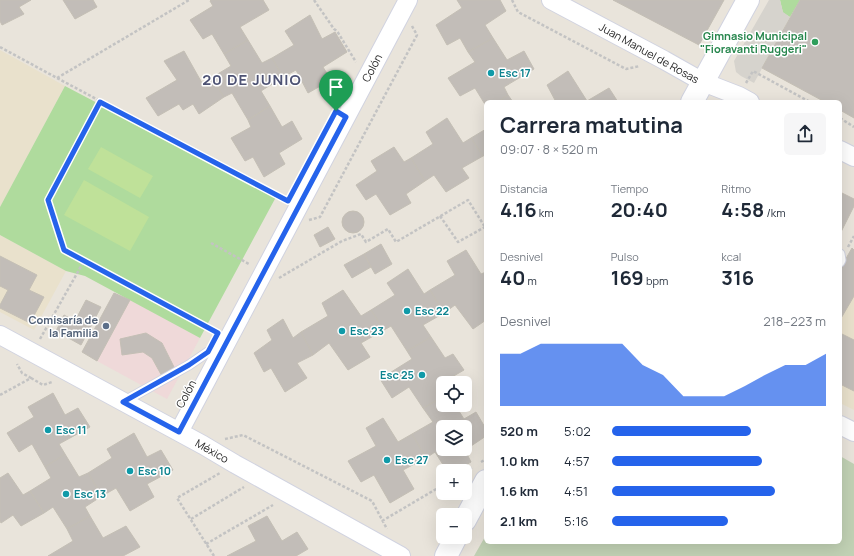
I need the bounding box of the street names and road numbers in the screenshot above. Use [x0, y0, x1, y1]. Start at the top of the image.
street label: Juan Manuel de Rosas [596, 19, 702, 86]
street label: Colón [358, 51, 385, 85]
street label: Colón [172, 377, 199, 411]
street label: México [193, 435, 232, 466]

